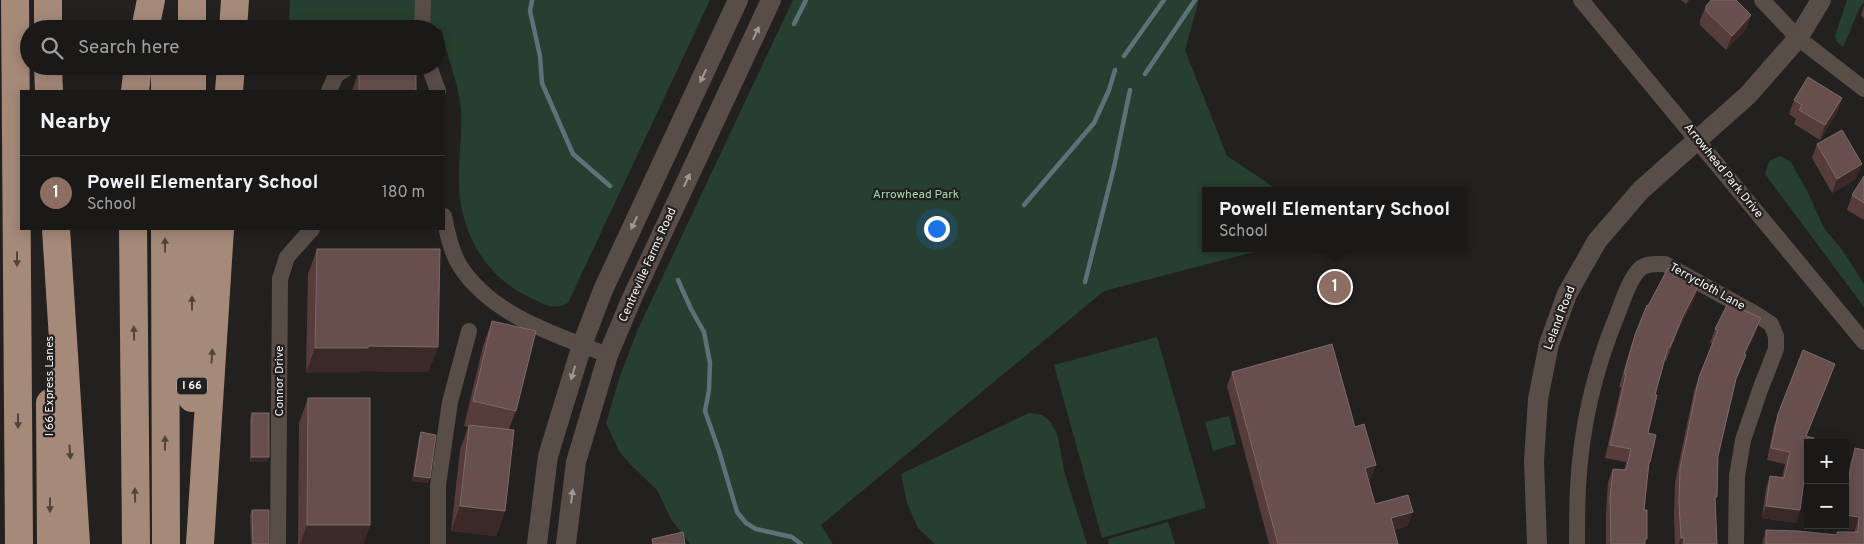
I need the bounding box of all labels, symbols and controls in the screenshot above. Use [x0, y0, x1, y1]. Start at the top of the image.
search box [20, 20, 445, 75]
one-way arrow [752, 26, 760, 40]
icon: search [38, 34, 66, 62]
text: Search here [78, 36, 180, 60]
one-way arrow [699, 69, 707, 83]
text: Nearby [40, 109, 111, 136]
street label: Arrowhead Park Drive [1680, 120, 1766, 222]
text: Powell Elementary School [87, 171, 318, 195]
one-way arrow [683, 173, 691, 187]
text: 1 [53, 183, 59, 203]
text: 180 m [382, 183, 425, 203]
park label: Arrowhead Park [873, 187, 959, 203]
popup [1202, 187, 1467, 252]
text: School [87, 195, 136, 215]
text: Powell Elementary School [1219, 198, 1450, 222]
street label: Centreville Farms Road [616, 205, 680, 325]
one-way arrow [630, 216, 638, 230]
your location [924, 216, 950, 242]
text: School [1219, 222, 1268, 242]
one-way arrow [161, 237, 169, 253]
one-way arrow [13, 251, 21, 267]
street label: Terrycloth Lane [1666, 260, 1748, 314]
pin: 1 [1319, 268, 1351, 306]
street label: Leland Road [1541, 284, 1579, 352]
one-way arrow [188, 295, 196, 311]
one-way arrow [130, 325, 138, 341]
street label: I 66 Express Lanes [42, 336, 58, 436]
street label: Connor Drive [272, 346, 288, 416]
one-way arrow [208, 347, 216, 363]
one-way arrow [569, 366, 577, 381]
road number: I 66 [177, 378, 207, 394]
one-way arrow [14, 413, 22, 429]
one-way arrow [161, 435, 169, 451]
map controls [1804, 439, 1849, 529]
button: + [1804, 439, 1849, 484]
one-way arrow [67, 444, 75, 460]
button: − [1804, 484, 1849, 529]
one-way arrow [131, 487, 139, 503]
one-way arrow [568, 487, 576, 503]
one-way arrow [46, 497, 54, 513]

